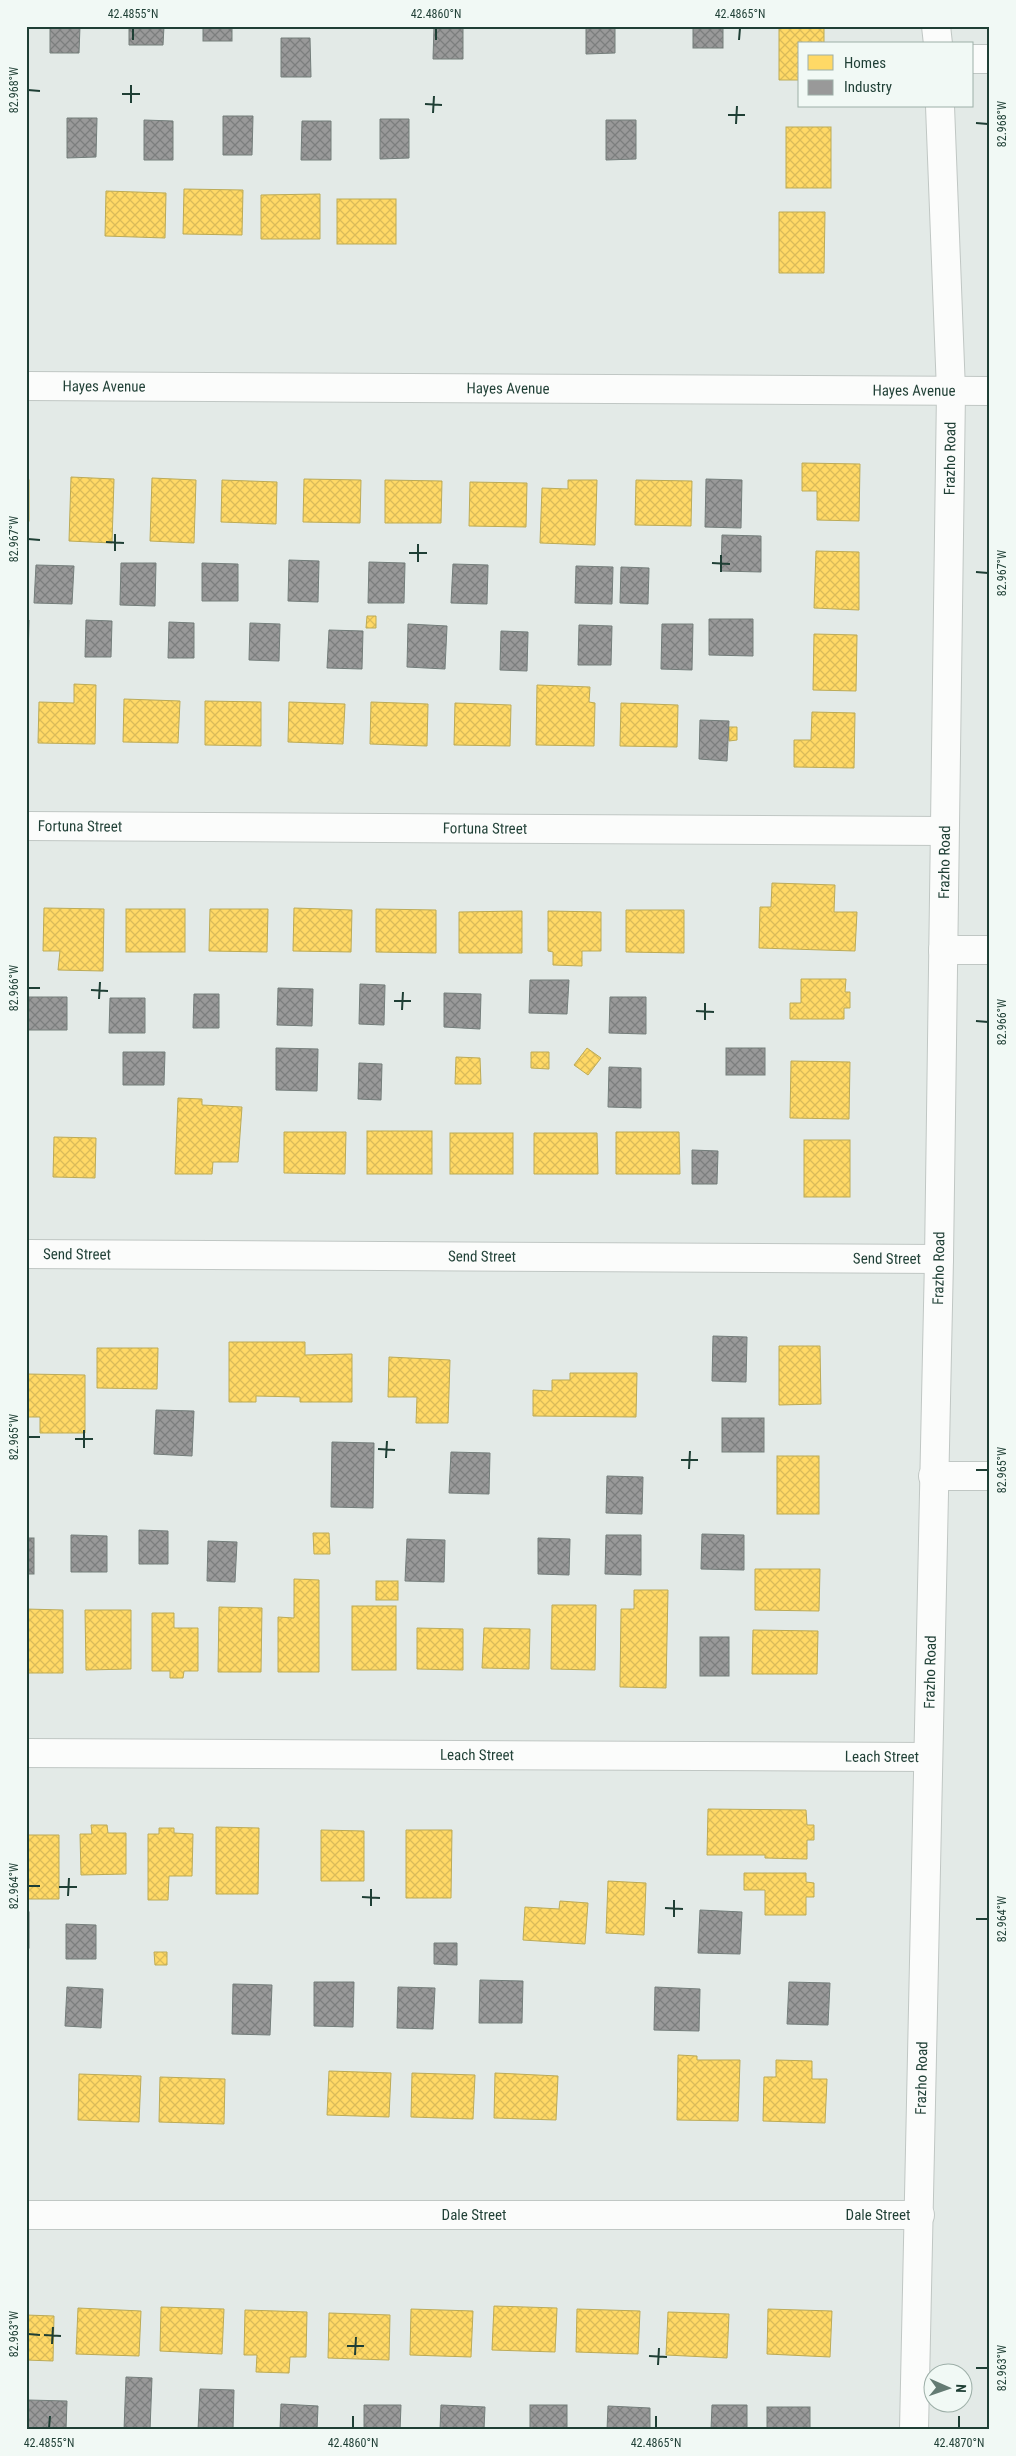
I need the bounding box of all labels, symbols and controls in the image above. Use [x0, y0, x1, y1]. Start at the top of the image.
text: 42.4855°N [108, 7, 158, 21]
text: 42.4860°N [411, 7, 461, 21]
text: 42.4865°N [715, 7, 765, 21]
legend [798, 42, 974, 108]
text: Homes [844, 54, 886, 72]
text: 82.968°W [7, 67, 21, 113]
text: Industry [844, 78, 892, 96]
text: 82.968°W [995, 101, 1009, 147]
street label: Hayes Avenue [62, 377, 146, 396]
street label: Hayes Avenue [466, 379, 550, 398]
street label: Hayes Avenue [872, 381, 956, 400]
street label: Frazho Road [941, 421, 960, 495]
text: 82.967°W [7, 516, 21, 562]
text: 82.967°W [995, 550, 1009, 596]
street label: Fortuna Street [38, 817, 122, 836]
street label: Fortuna Street [443, 819, 527, 838]
street label: Frazho Road [935, 825, 954, 899]
text: 82.966°W [7, 965, 21, 1011]
text: 82.966°W [995, 999, 1009, 1045]
street label: Frazho Road [929, 1231, 948, 1305]
street label: Send Street [43, 1245, 111, 1263]
street label: Send Street [448, 1247, 516, 1266]
street label: Send Street [853, 1250, 921, 1268]
text: 82.965°W [7, 1414, 21, 1460]
text: 82.965°W [995, 1447, 1009, 1493]
street label: Frazho Road [920, 1635, 940, 1709]
street label: Leach Street [440, 1746, 514, 1764]
street label: Leach Street [845, 1748, 919, 1766]
text: 82.964°W [7, 1863, 21, 1909]
text: 82.964°W [995, 1896, 1009, 1942]
street label: Frazho Road [912, 2041, 931, 2115]
street label: Dale Street [442, 2206, 506, 2224]
street label: Dale Street [846, 2206, 910, 2224]
text: 82.963°W [7, 2311, 21, 2357]
text: 82.963°W [995, 2345, 1009, 2391]
north arrow [924, 2364, 974, 2414]
text: N [953, 2384, 969, 2393]
text: 42.4855°N [24, 2436, 74, 2450]
text: 42.4860°N [328, 2436, 378, 2450]
text: 42.4865°N [631, 2436, 681, 2450]
text: 42.4870°N [934, 2436, 984, 2450]

